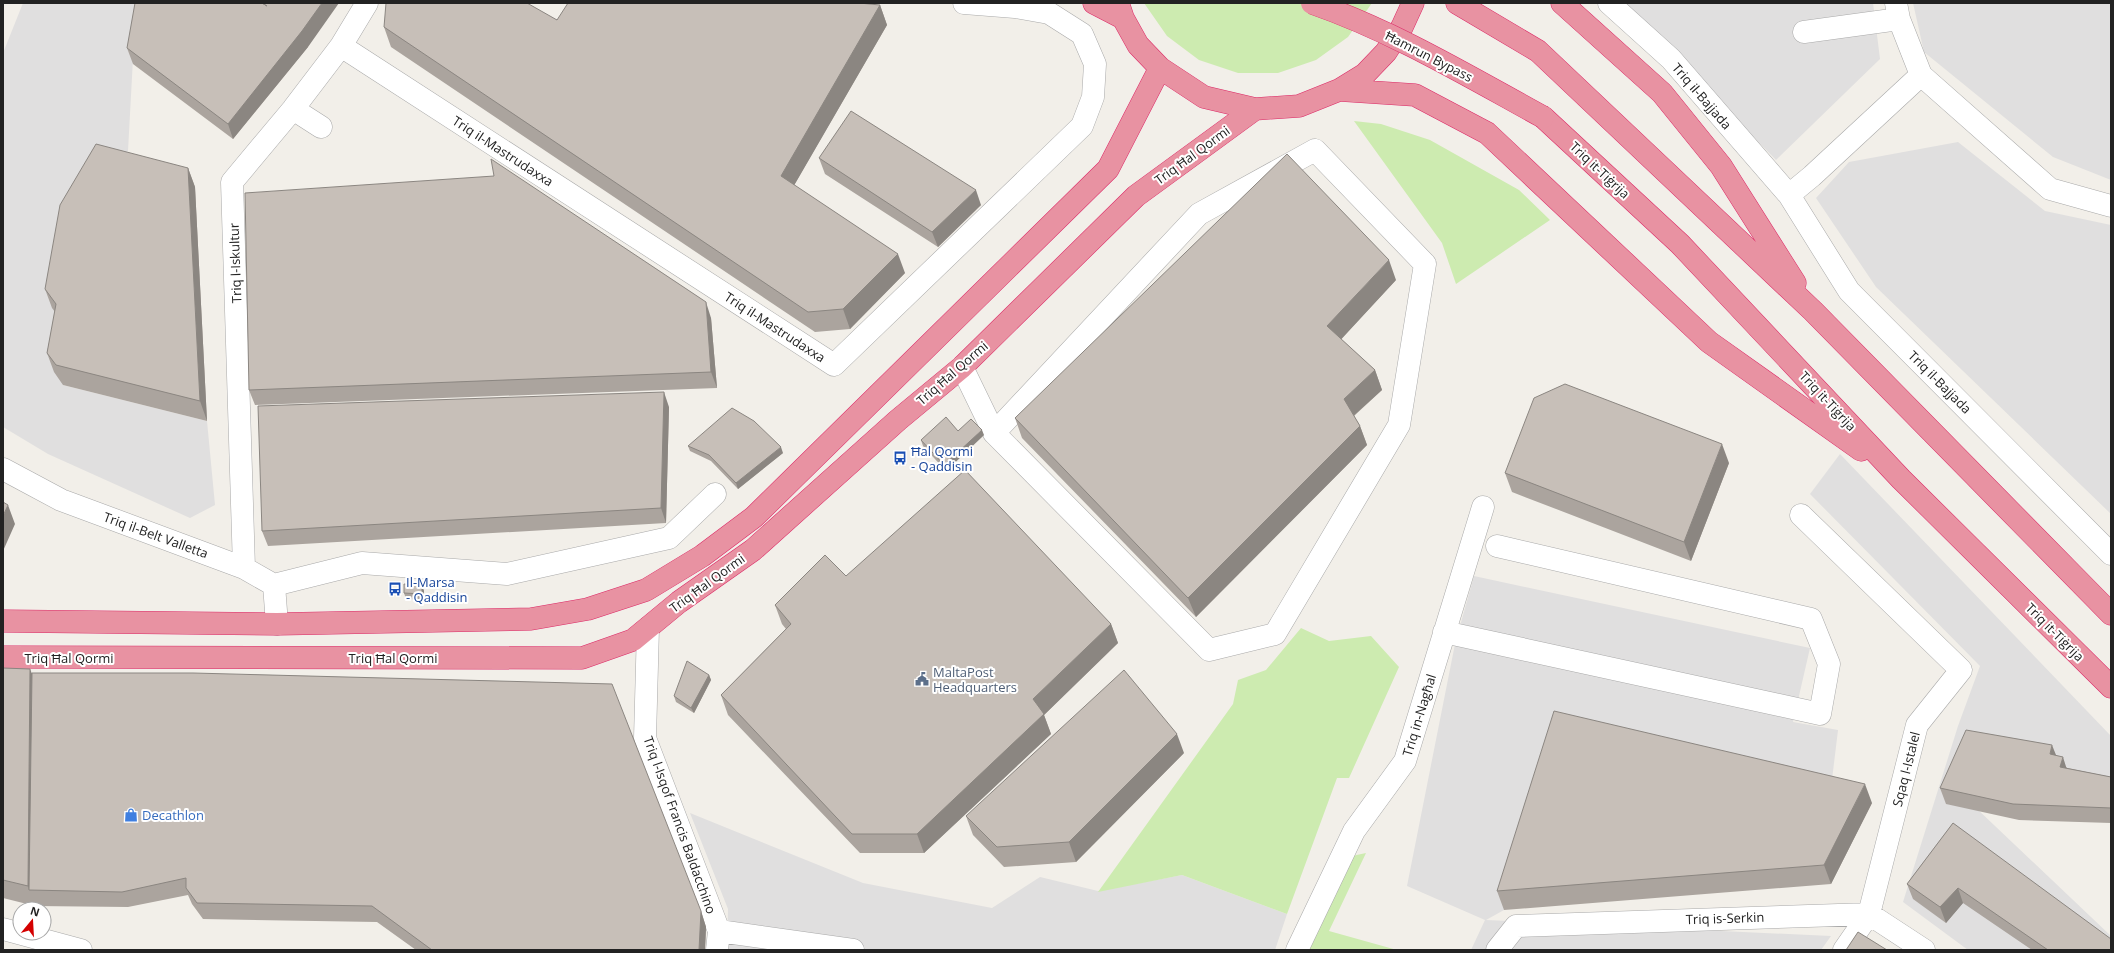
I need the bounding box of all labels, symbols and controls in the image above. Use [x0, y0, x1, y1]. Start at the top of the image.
street label: Ħamrun Bypass [1382, 26, 1476, 86]
street label: Triq il-Bajjada [1668, 59, 1736, 133]
street label: Triq il-Mastrudaxxa [449, 112, 557, 190]
street label: Triq Ħal Qormi [1151, 122, 1233, 188]
street label: Triq it-Tiġrija [1566, 138, 1634, 202]
street label: Triq l-Iskultur [225, 222, 245, 303]
street label: Triq il-Mastrudaxxa [721, 288, 829, 366]
street label: Triq Ħal Qormi [912, 337, 992, 409]
street label: Triq il-Bajjada [1904, 346, 1976, 418]
street label: Triq it-Tiġrija [1796, 367, 1860, 435]
place label: Ħal Qormi - Qaddisin [911, 442, 973, 475]
bus stop icon: Ħal Qormi - Qaddisin [892, 450, 908, 466]
street label: Triq il-Belt Valletta [101, 508, 211, 562]
street label: Triq Ħal Qormi [666, 550, 748, 616]
place label: Il-Marsa - Qaddisin [406, 573, 468, 606]
bus stop icon: Il-Marsa - Qaddisin [387, 581, 403, 597]
street label: Triq it-Tiġrija [2022, 599, 2088, 665]
street label: Triq Ħal Qormi [24, 649, 114, 667]
street label: Triq Ħal Qormi [348, 649, 438, 667]
place label: MaltaPost Headquarters [933, 663, 1017, 696]
public building icon: MaltaPost Headquarters [914, 671, 930, 687]
street label: Triq in-Nagħal [1398, 672, 1440, 758]
street label: Sqaq l-Istalel [1888, 730, 1924, 808]
street label: Triq l-Isqof Francis Baldacchino [639, 734, 721, 916]
place label: Decathlon [142, 806, 204, 824]
shop icon: Decathlon [123, 807, 139, 823]
north arrow [12, 901, 52, 941]
text: N [29, 902, 42, 920]
street label: Triq is-Serkin [1685, 908, 1765, 928]

